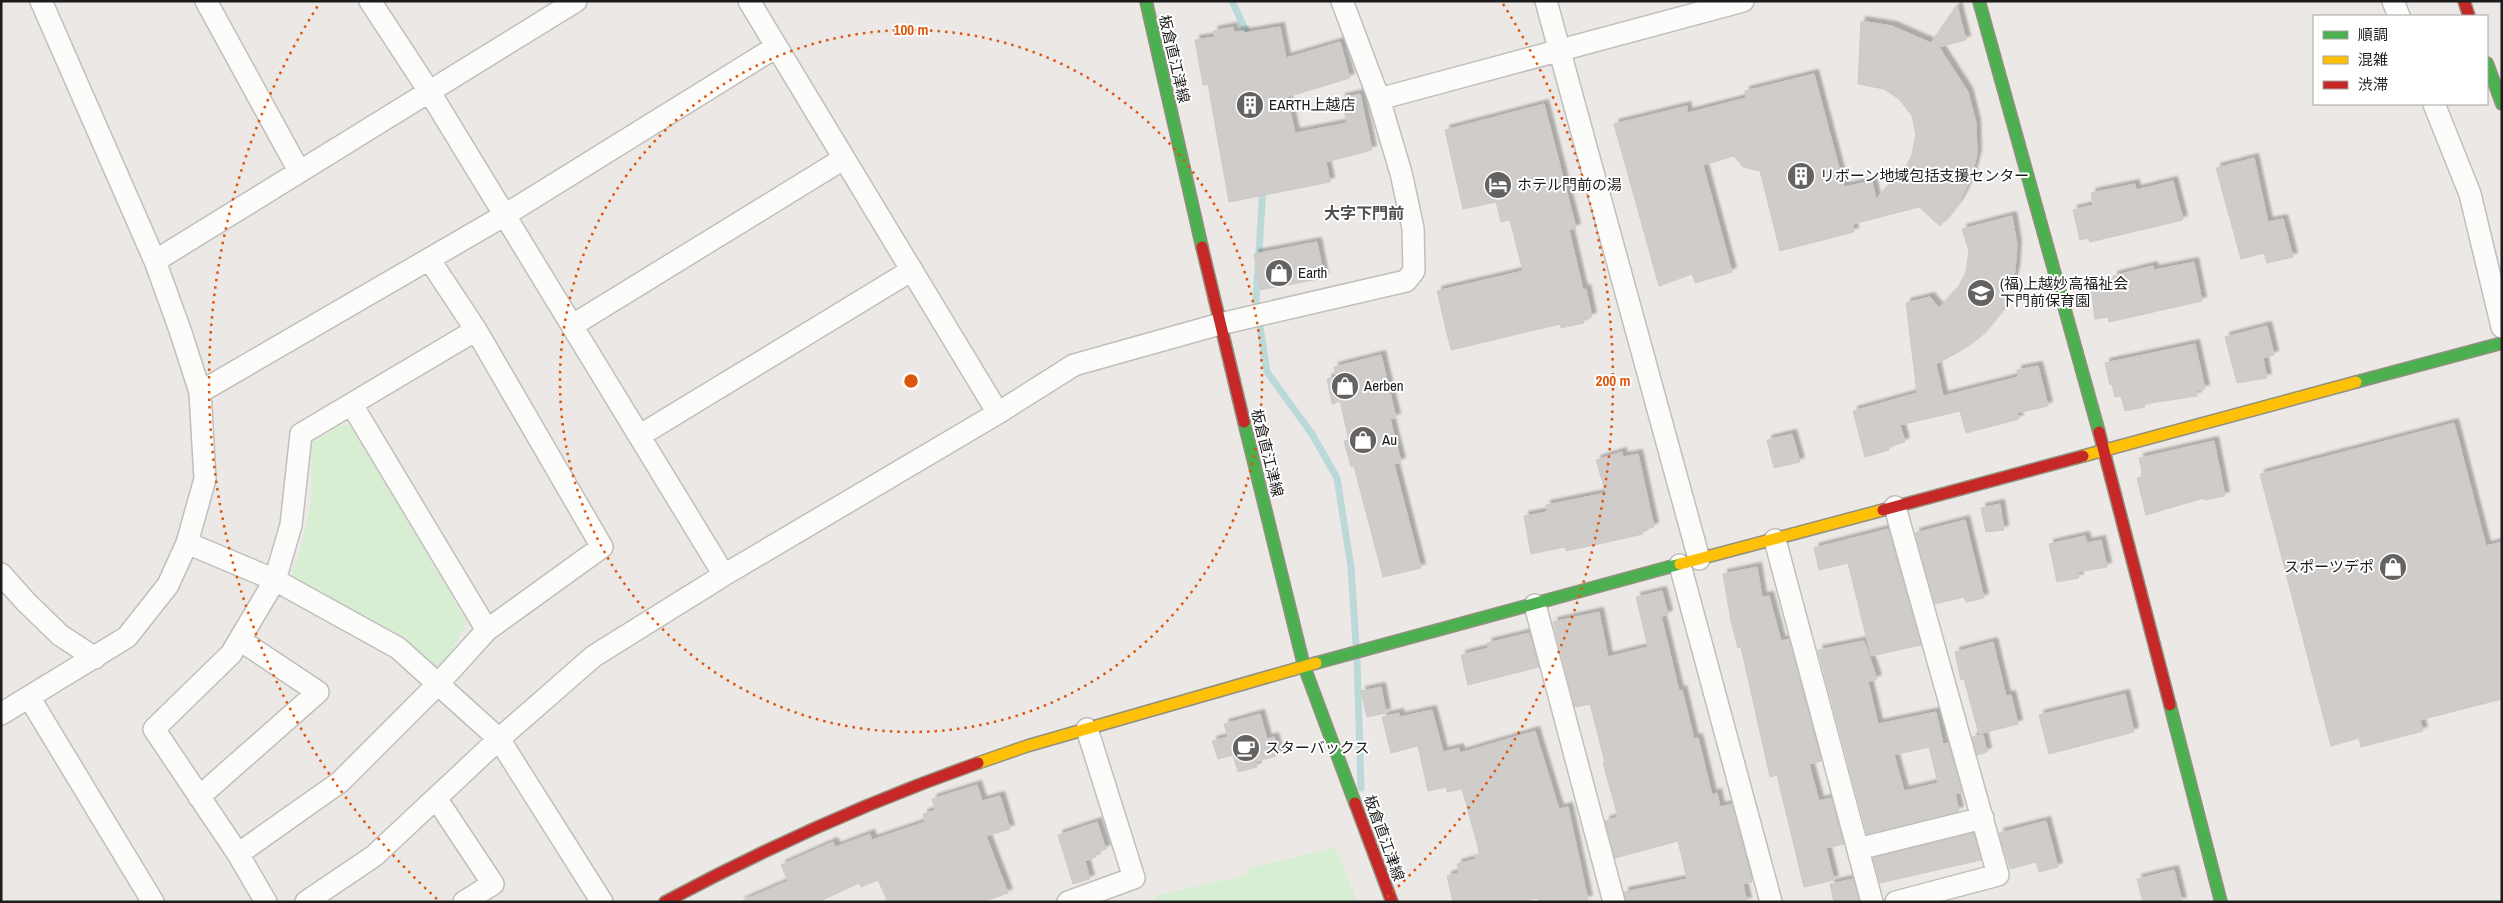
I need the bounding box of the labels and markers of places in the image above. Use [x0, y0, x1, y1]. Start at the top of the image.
building icon: EARTH上越店 [1235, 90, 1265, 120]
place label: EARTH上越店 [1269, 94, 1355, 115]
building icon: リボーン地域包括支援センター [1786, 161, 1816, 191]
place label: リボーン地域包括支援センター [1820, 165, 2029, 186]
hotel icon: ホテル門前の湯 [1483, 170, 1513, 200]
place label: ホテル門前の湯 [1517, 174, 1622, 195]
shop icon: Earth [1264, 258, 1294, 288]
place label: Earth [1298, 262, 1327, 283]
place label: (福)上越妙高福祉会 下門前保育園 [2000, 273, 2128, 311]
school or university icon: (福)上越妙高福祉会 下門前保育園 [1966, 278, 1996, 308]
shop icon: Aerben [1330, 371, 1360, 401]
centre of rings [902, 372, 920, 390]
place label: Aerben [1363, 375, 1404, 396]
shop icon: Au [1348, 425, 1378, 455]
place label: Au [1381, 429, 1397, 450]
shop icon: スポーツデポ [2378, 552, 2408, 582]
place label: スポーツデポ [2284, 556, 2374, 577]
cafe icon: スターバックス [1231, 733, 1261, 763]
place label: スターバックス [1265, 737, 1369, 758]

